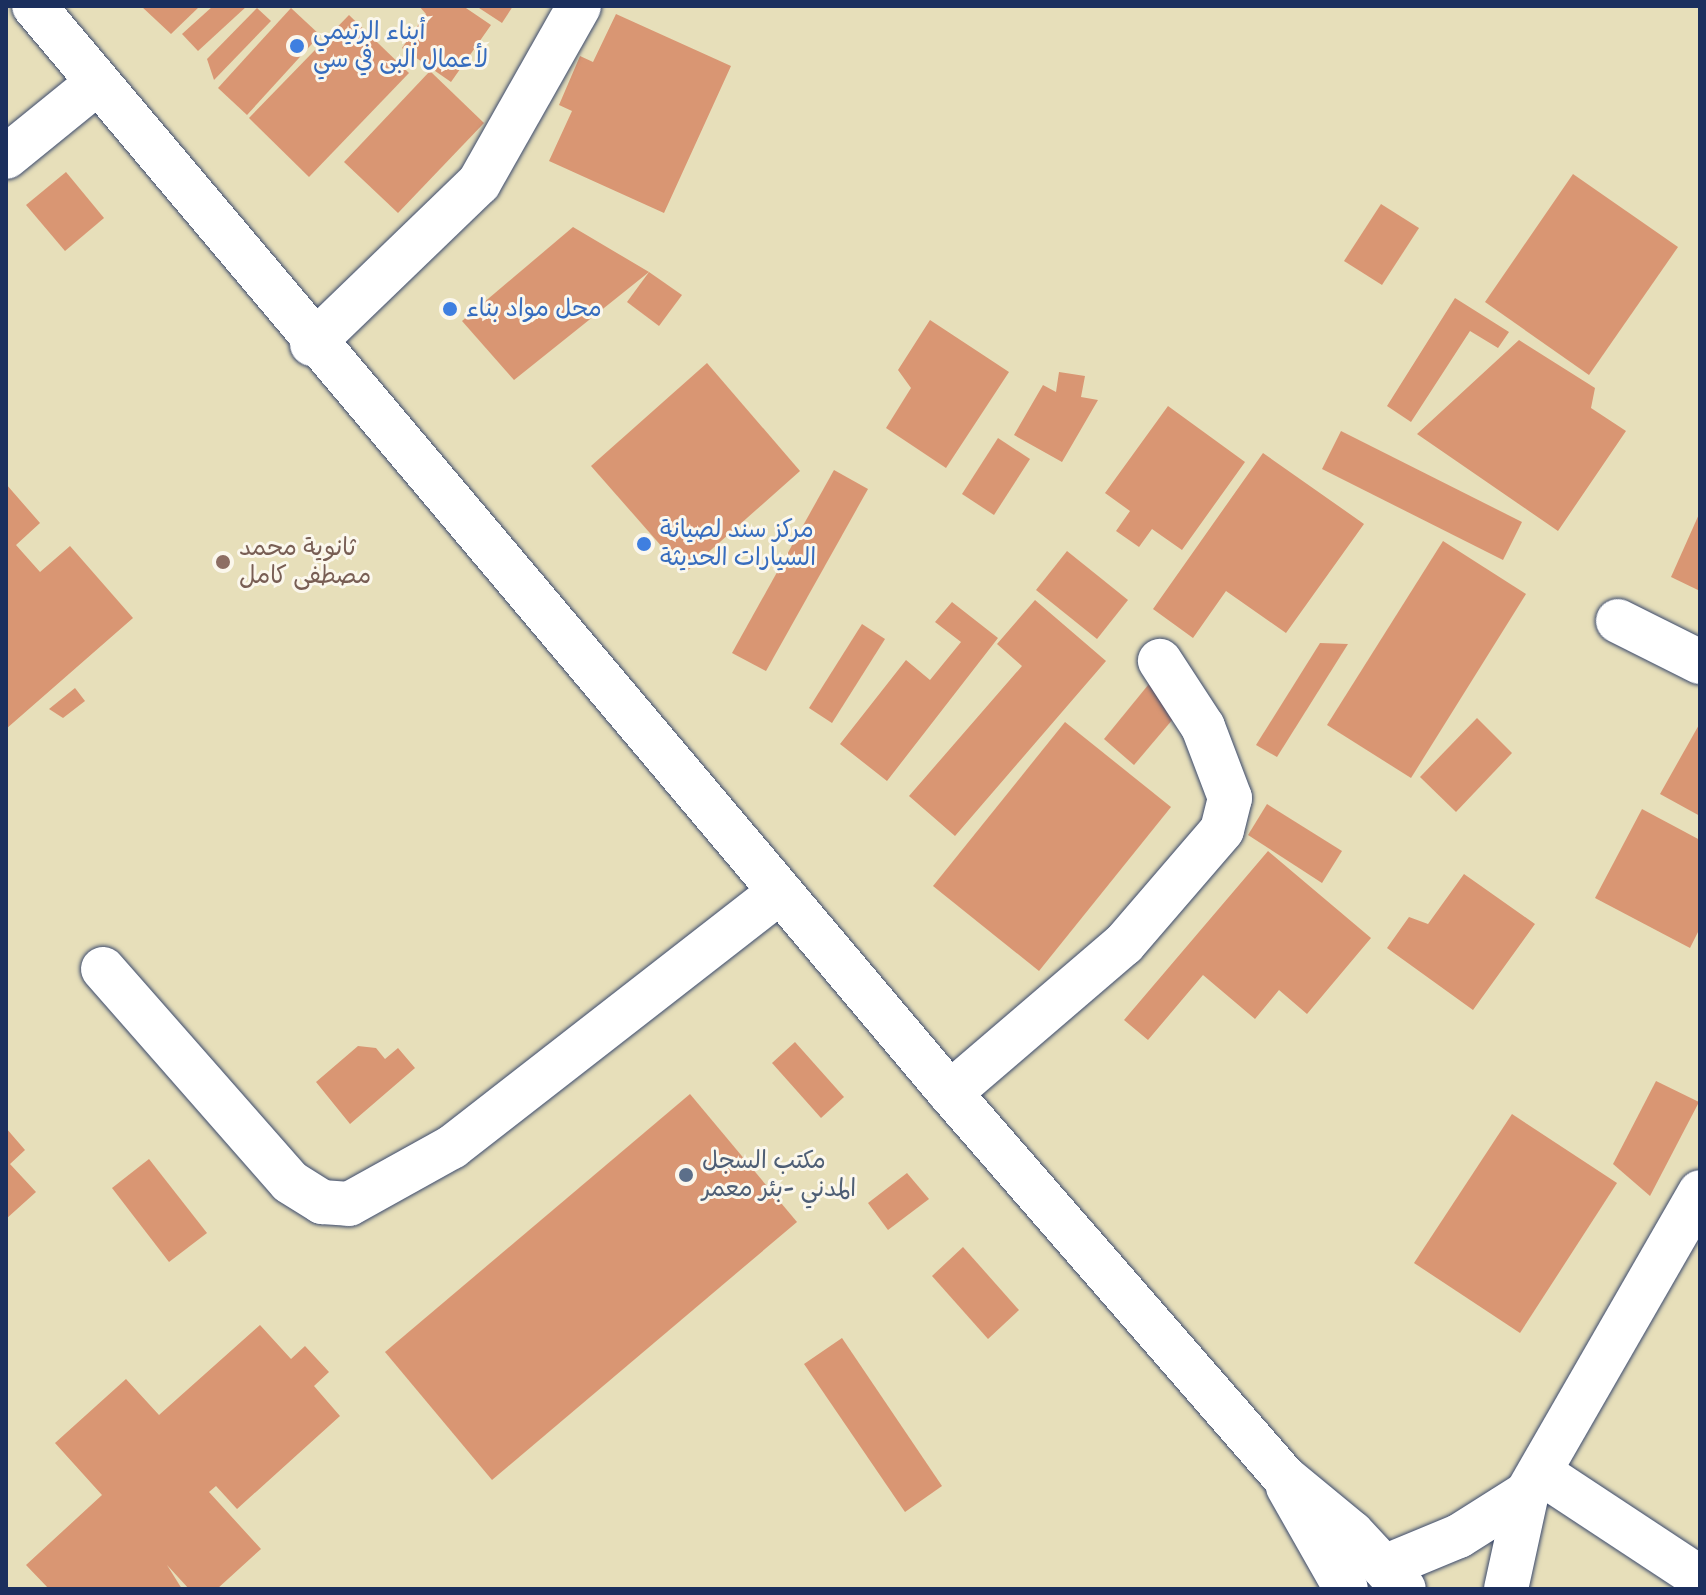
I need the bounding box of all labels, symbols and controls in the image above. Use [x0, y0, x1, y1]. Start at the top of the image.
place label: أبناء الرتيمي لأعمال البى في سي [313, 18, 488, 74]
marker: أبناء الرتيمي لأعمال البى في سي [288, 37, 306, 55]
place label: محل مواد بناء [466, 295, 602, 323]
marker: محل مواد بناء [441, 300, 459, 318]
place label: مركز سند لصيانة السيارات الحديثة [660, 516, 816, 572]
place label: ثانوية محمد مصطفى كامل [239, 534, 371, 590]
marker: مركز سند لصيانة السيارات الحديثة [635, 535, 653, 553]
marker: ثانوية محمد مصطفى كامل [214, 553, 232, 571]
place label: مكتب السجل المدني -بئر معمر [702, 1147, 856, 1203]
marker: مكتب السجل المدني -بئر معمر [677, 1166, 695, 1184]

